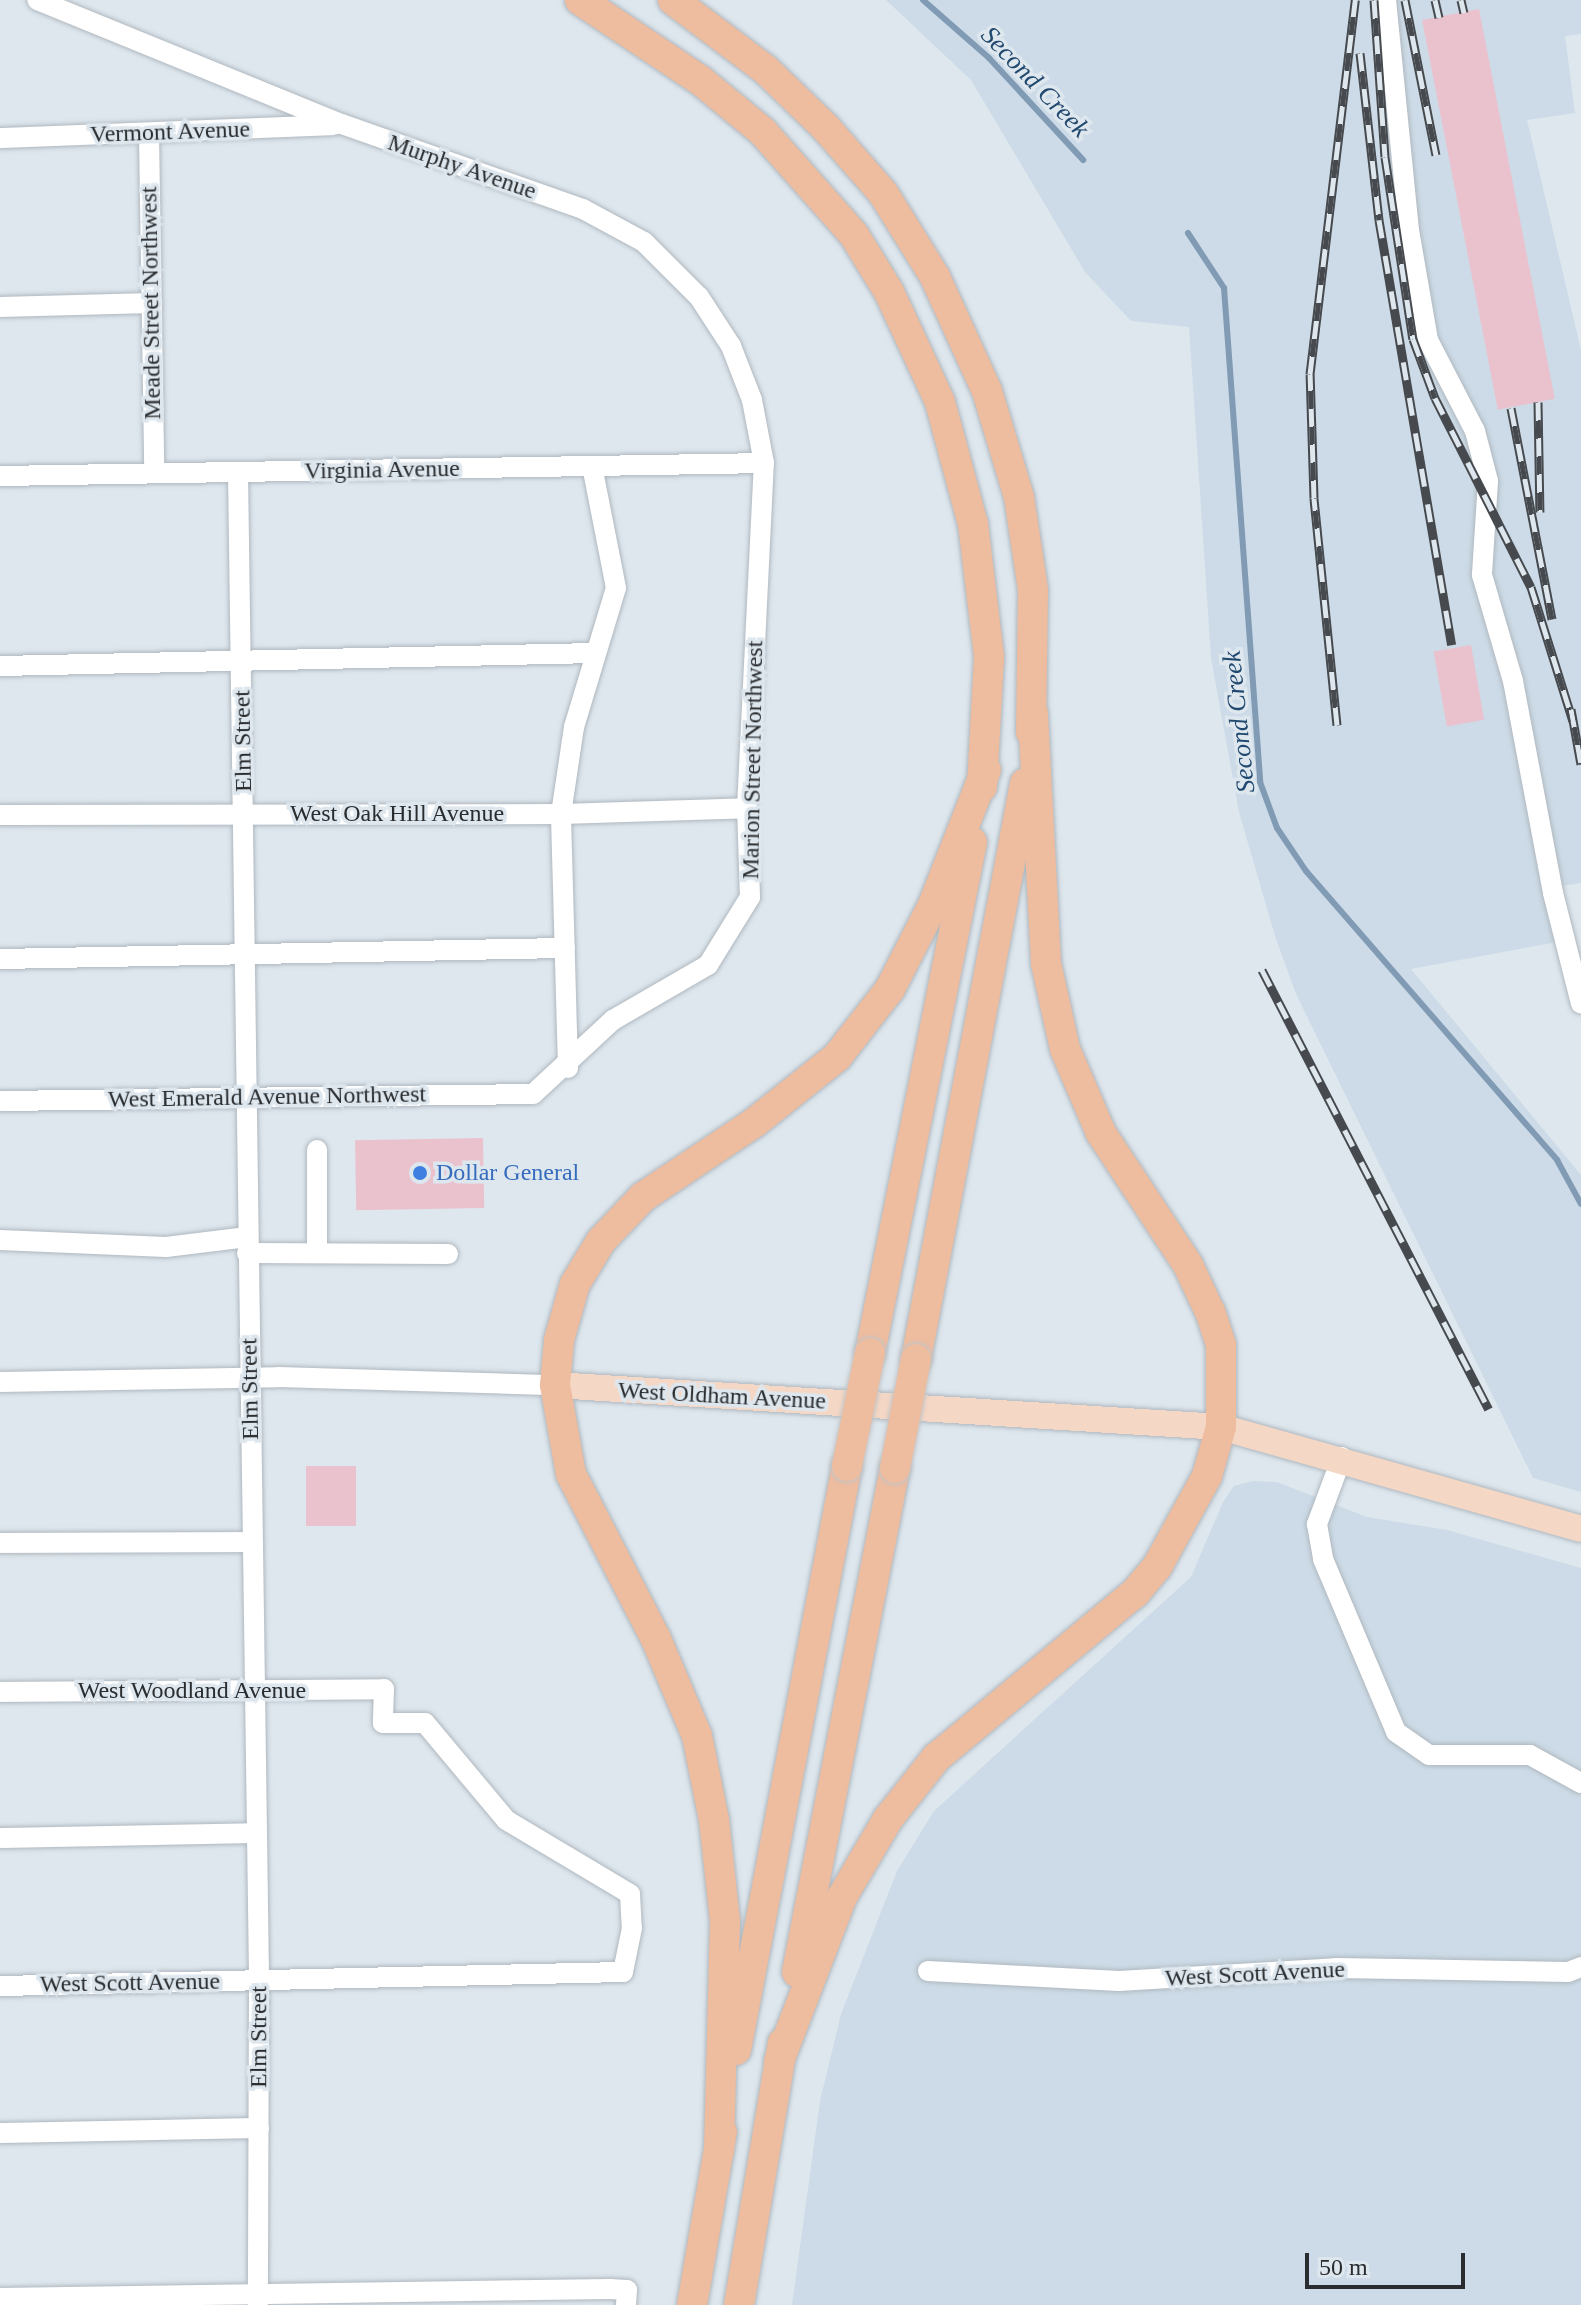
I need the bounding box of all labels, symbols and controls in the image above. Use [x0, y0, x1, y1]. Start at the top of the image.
water label: Second Creek [974, 20, 1096, 144]
street label: Vermont Avenue [89, 115, 251, 149]
street label: Murphy Avenue [383, 128, 541, 206]
street label: Meade Street Northwest [135, 186, 167, 420]
street label: Virginia Avenue [303, 454, 461, 486]
street label: Marion Street Northwest [737, 640, 769, 880]
water label: Second Creek [1216, 649, 1262, 795]
street label: Elm Street [228, 690, 258, 792]
street label: West Oak Hill Avenue [289, 800, 505, 828]
street label: West Emerald Avenue Northwest [107, 1080, 427, 1114]
place label: Dollar General [436, 1159, 579, 1187]
marker: Dollar General [411, 1164, 429, 1182]
street label: Elm Street [235, 1338, 265, 1440]
street label: West Oldham Avenue [617, 1376, 827, 1416]
street label: West Woodland Avenue [77, 1677, 307, 1705]
street label: West Scott Avenue [1164, 1955, 1346, 1993]
street label: West Scott Avenue [39, 1967, 221, 1999]
street label: Elm Street [245, 1986, 273, 2088]
scale bar [1309, 2237, 1469, 2287]
text: 50 m [1319, 2254, 1368, 2280]

